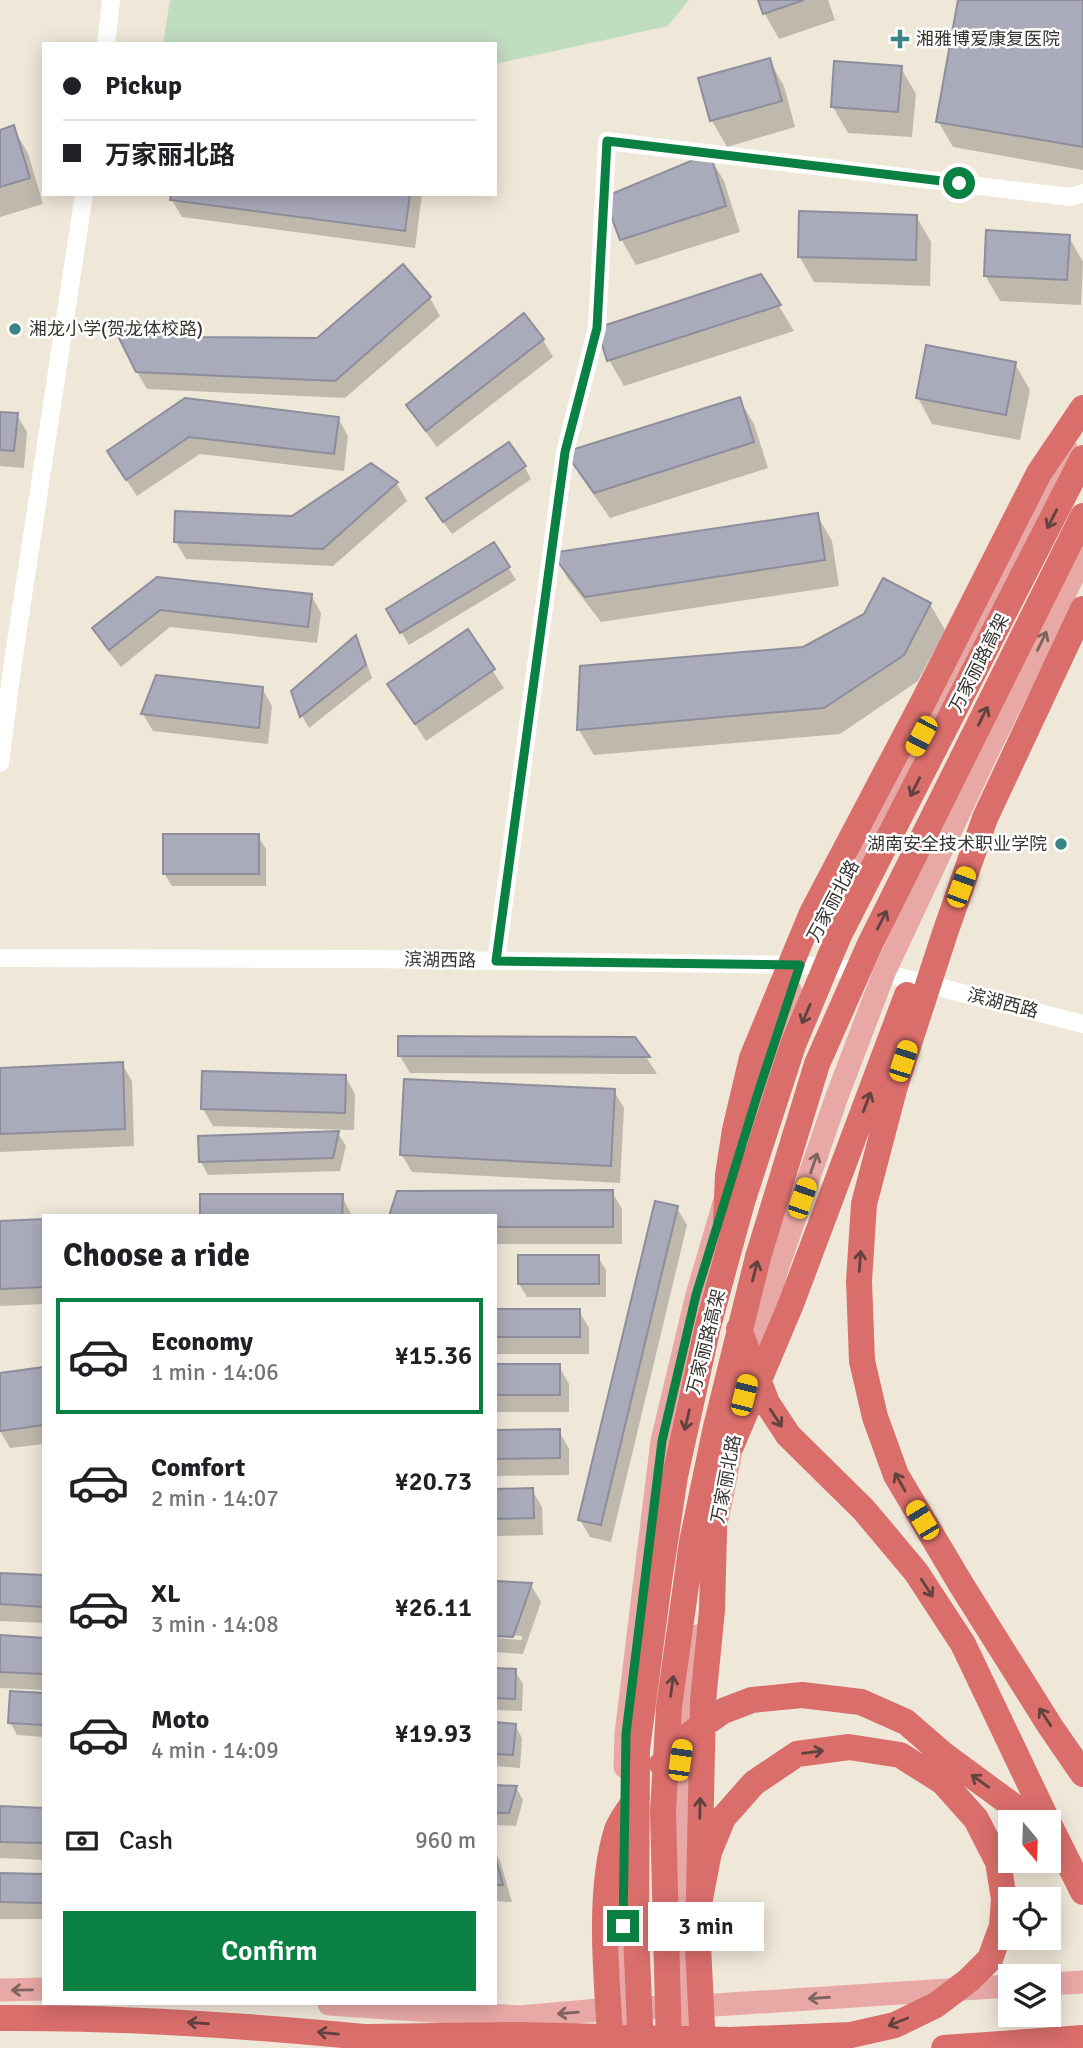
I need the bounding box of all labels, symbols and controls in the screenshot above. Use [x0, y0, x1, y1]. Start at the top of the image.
place label: 湘雅博爱康复医院 [916, 28, 1060, 50]
marker: 湘雅博爱康复医院 [890, 29, 910, 49]
text: Pickup [105, 70, 182, 102]
text: 万家丽北路 [105, 140, 235, 172]
route start [943, 167, 975, 199]
place label: 湘龙小学(贺龙体校路) [29, 318, 203, 340]
marker: 湘龙小学(贺龙体校路) [7, 321, 23, 337]
one-way arrow [1045, 508, 1058, 529]
street label: 万家丽路高架 [945, 610, 1013, 716]
one-way arrow [1035, 631, 1049, 652]
one-way arrow [977, 707, 991, 727]
car [902, 713, 941, 759]
one-way arrow [908, 776, 921, 797]
place label: 湖南安全技术职业学院 [867, 833, 1047, 855]
marker: 湖南安全技术职业学院 [1053, 836, 1069, 852]
street label: 万家丽北路 [802, 856, 864, 946]
car [944, 864, 979, 910]
one-way arrow [875, 910, 889, 931]
street label: 滨湖西路 [404, 948, 476, 972]
street label: 滨湖西路 [965, 984, 1041, 1022]
one-way arrow [798, 1003, 811, 1024]
car [887, 1038, 920, 1084]
one-way arrow [861, 1092, 874, 1114]
one-way arrow [809, 1153, 821, 1175]
car [786, 1175, 819, 1221]
text: Choose a ride [63, 1236, 250, 1275]
one-way arrow [854, 1250, 867, 1273]
one-way arrow [748, 1260, 762, 1283]
street label: 万家丽路高架 [682, 1287, 730, 1397]
icon: car [67, 1325, 130, 1388]
text: Economy [151, 1326, 253, 1358]
text: ¥15.36 [395, 1340, 472, 1372]
text: 1 min · 14:06 [151, 1358, 279, 1387]
car [729, 1372, 760, 1418]
one-way arrow [680, 1408, 694, 1431]
one-way arrow [769, 1408, 784, 1427]
street label: 万家丽北路 [707, 1433, 745, 1525]
icon: car [67, 1451, 130, 1514]
text: Comfort [151, 1452, 245, 1484]
text: ¥20.73 [395, 1466, 472, 1498]
one-way arrow [893, 1472, 907, 1492]
text: 2 min · 14:07 [151, 1484, 279, 1513]
car [903, 1497, 942, 1543]
icon: car [67, 1577, 130, 1640]
text: XL [151, 1578, 181, 1610]
one-way arrow [919, 1578, 934, 1597]
text: ¥26.11 [395, 1592, 472, 1624]
text: 3 min · 14:08 [151, 1610, 279, 1639]
one-way arrow [665, 1675, 678, 1698]
icon: car [67, 1703, 130, 1766]
text: Moto [151, 1704, 209, 1736]
one-way arrow [1037, 1708, 1051, 1728]
text: ¥19.93 [395, 1718, 472, 1750]
text: 4 min · 14:09 [151, 1736, 279, 1765]
car [667, 1738, 694, 1782]
one-way arrow [802, 1745, 824, 1758]
one-way arrow [971, 1774, 990, 1789]
one-way arrow [694, 1797, 707, 1820]
north arrow [998, 1810, 1060, 1872]
map controls [998, 1810, 1061, 2027]
icon: cash [63, 1822, 101, 1860]
text: Cash [119, 1825, 173, 1857]
text: 960 m [415, 1826, 476, 1855]
button: locate [998, 1887, 1061, 1950]
callout: 3 min [648, 1902, 763, 1951]
route end [607, 1910, 639, 1942]
button: Confirm [63, 1911, 476, 1991]
text: 3 min [678, 1912, 734, 1941]
button: layers [998, 1964, 1061, 2027]
one-way arrow [11, 1983, 34, 1996]
one-way arrow [808, 1992, 831, 2005]
one-way arrow [557, 2007, 580, 2020]
one-way arrow [188, 2016, 210, 2029]
one-way arrow [888, 2016, 909, 2029]
one-way arrow [318, 2027, 340, 2040]

